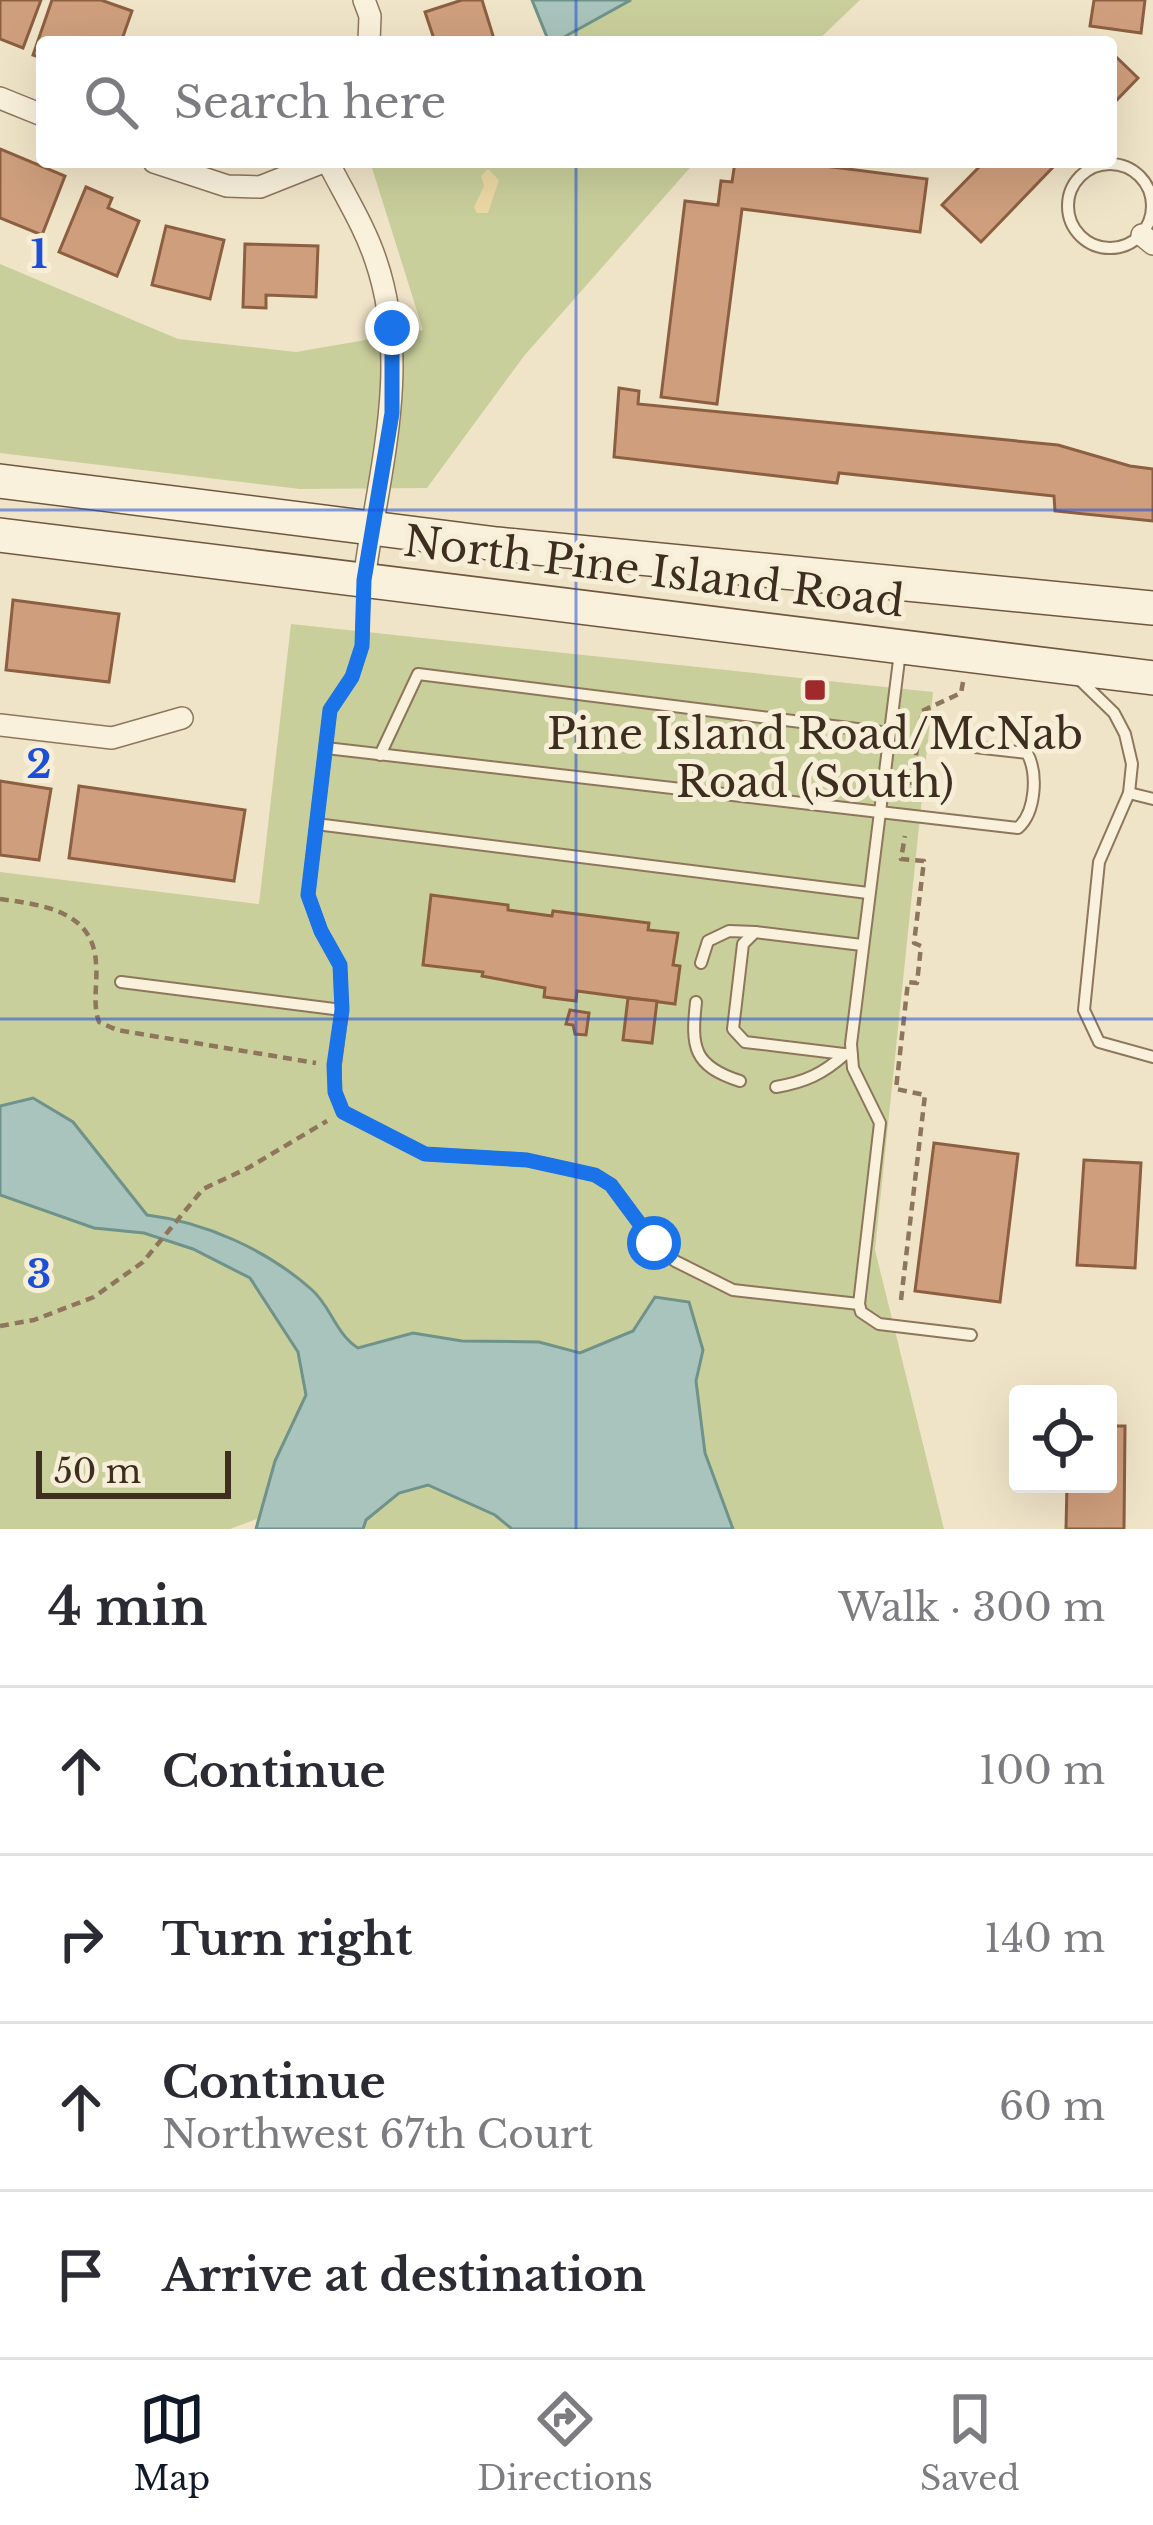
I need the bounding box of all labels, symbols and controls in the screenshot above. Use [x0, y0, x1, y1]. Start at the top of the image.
search box [36, 36, 1117, 168]
icon: search [78, 69, 144, 135]
text: Search here [174, 74, 446, 130]
text: 1 [30, 230, 48, 279]
route end [365, 301, 419, 355]
street label: North Pine Island Road [401, 515, 907, 627]
marker: Pine Island Road/McNab Road (South) [802, 677, 828, 703]
place label: Pine Island Road/McNab Road (South) [547, 708, 1083, 808]
text: 2 [26, 740, 52, 789]
route start [627, 1216, 681, 1270]
text: 3 [27, 1250, 51, 1299]
map controls [1009, 1385, 1117, 1493]
button: locate [1009, 1385, 1117, 1493]
scale bar [36, 1445, 231, 1498]
text: 50 m [54, 1451, 141, 1492]
text: 4 min [48, 1576, 207, 1639]
text: Walk · 300 m [839, 1583, 1105, 1632]
icon: ahead [48, 1738, 114, 1804]
text: Continue [162, 1743, 386, 1799]
text: 100 m [979, 1746, 1105, 1795]
icon: right [48, 1906, 114, 1972]
text: Turn right [162, 1911, 412, 1967]
text: 140 m [984, 1914, 1105, 1963]
text: Continue [162, 2054, 386, 2110]
icon: ahead [48, 2074, 114, 2140]
text: 60 m [999, 2082, 1105, 2131]
text: Northwest 67th Court [162, 2110, 593, 2159]
icon: arrive [48, 2242, 114, 2308]
text: Arrive at destination [162, 2247, 646, 2303]
tab: Map [134, 2386, 210, 2499]
tab: Directions [477, 2386, 653, 2499]
tab: Saved [920, 2386, 1019, 2499]

